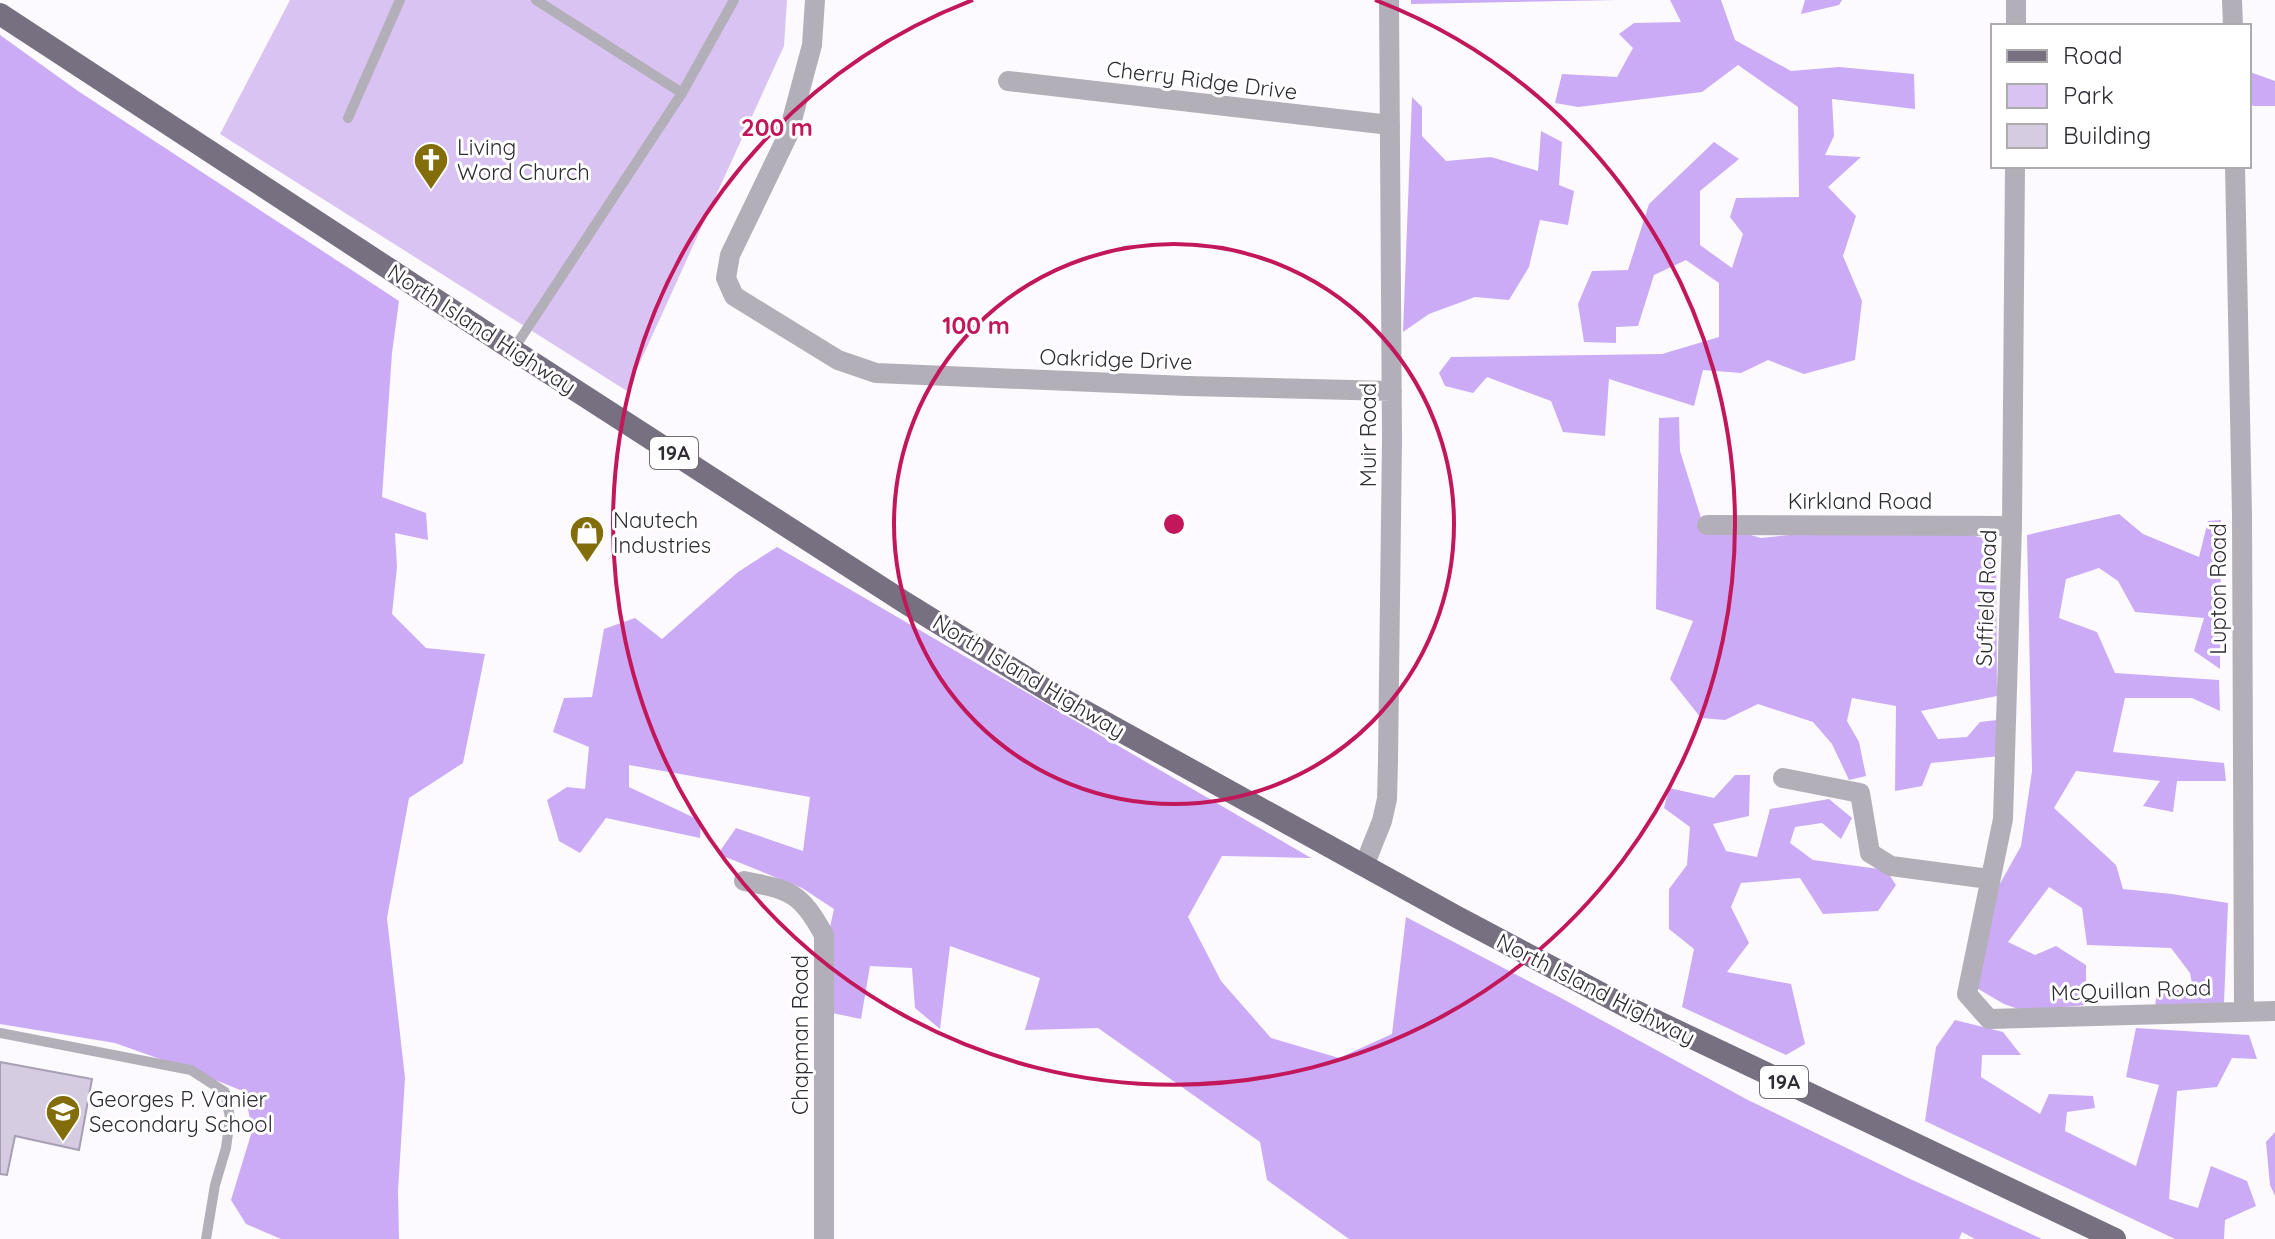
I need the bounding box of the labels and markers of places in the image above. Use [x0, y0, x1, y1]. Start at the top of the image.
place label: Living Word Church [457, 133, 590, 186]
church icon: Living Word Church [412, 141, 450, 191]
place label: Nautech Industries [613, 506, 711, 559]
centre of rings [1160, 510, 1188, 538]
shop icon: Nautech Industries [568, 514, 606, 564]
place label: Georges P. Vanier Secondary School [89, 1085, 273, 1138]
school or university icon: Georges P. Vanier Secondary School [44, 1093, 82, 1143]

